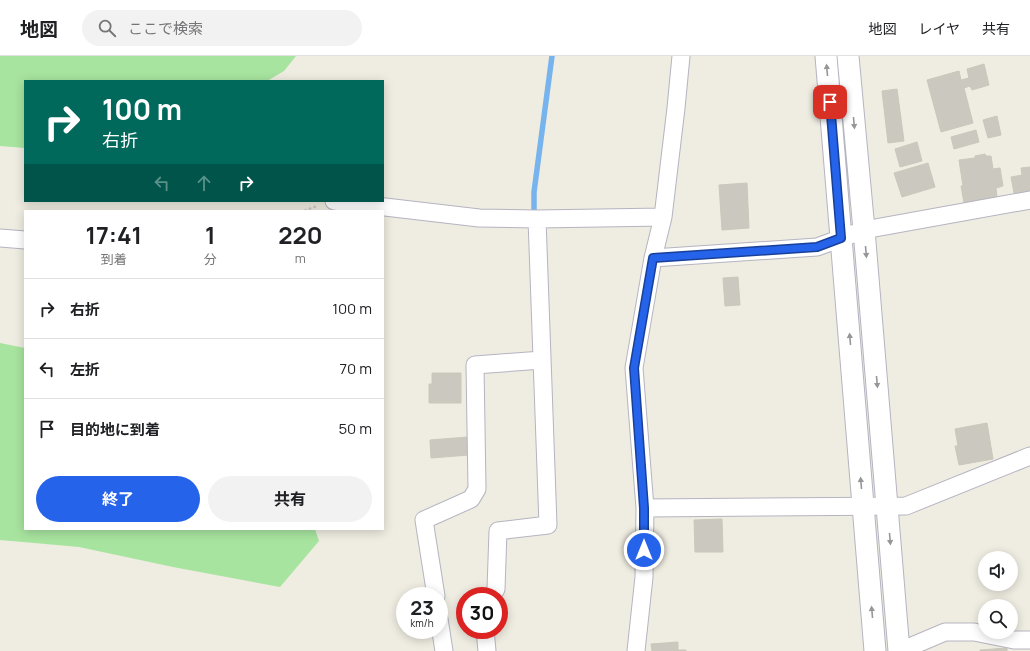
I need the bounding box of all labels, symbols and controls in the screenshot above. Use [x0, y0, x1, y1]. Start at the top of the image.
search box [82, 10, 362, 46]
text: 地図 [20, 16, 58, 42]
icon: search [96, 17, 118, 39]
text: ここで検索 [128, 18, 203, 39]
text: 地図 [868, 19, 896, 38]
text: レイヤ [918, 19, 960, 38]
text: 共有 [982, 19, 1010, 38]
one-way arrow [824, 64, 830, 76]
pin [813, 85, 847, 119]
text: 100 m [102, 90, 182, 128]
icon: arrive [819, 91, 841, 113]
icon: right [36, 96, 88, 148]
one-way arrow [851, 117, 858, 129]
text: 右折 [102, 128, 138, 152]
icon: left [151, 172, 173, 194]
icon: ahead [193, 172, 215, 194]
icon: right [235, 172, 257, 194]
text: 17:41 [85, 218, 142, 251]
text: 1 [205, 218, 215, 251]
text: 220 [278, 218, 323, 251]
one-way arrow [863, 246, 869, 258]
text: m [295, 249, 306, 267]
text: 到着 [101, 250, 127, 268]
text: 分 [204, 250, 217, 268]
icon: right [36, 298, 58, 320]
text: 100 m [332, 298, 372, 319]
text: 右折 [70, 299, 100, 320]
one-way arrow [846, 333, 853, 345]
icon: left [36, 358, 58, 380]
text: 70 m [340, 358, 372, 379]
text: 左折 [70, 359, 100, 380]
one-way arrow [873, 376, 880, 388]
icon: arrive [36, 418, 58, 440]
text: 50 m [338, 418, 372, 439]
text: 目的地に到着 [70, 419, 160, 440]
button: 終了 [36, 476, 200, 522]
button: 共有 [208, 476, 372, 522]
one-way arrow [858, 477, 865, 489]
position arrow [623, 529, 665, 571]
one-way arrow [886, 533, 893, 545]
map controls [978, 551, 1018, 639]
button: sound [978, 551, 1018, 591]
speed limit sign: 30 [456, 587, 508, 639]
text: 23 [410, 594, 434, 621]
button: search [978, 599, 1018, 639]
one-way arrow [869, 606, 875, 618]
text: km/h [410, 616, 434, 630]

